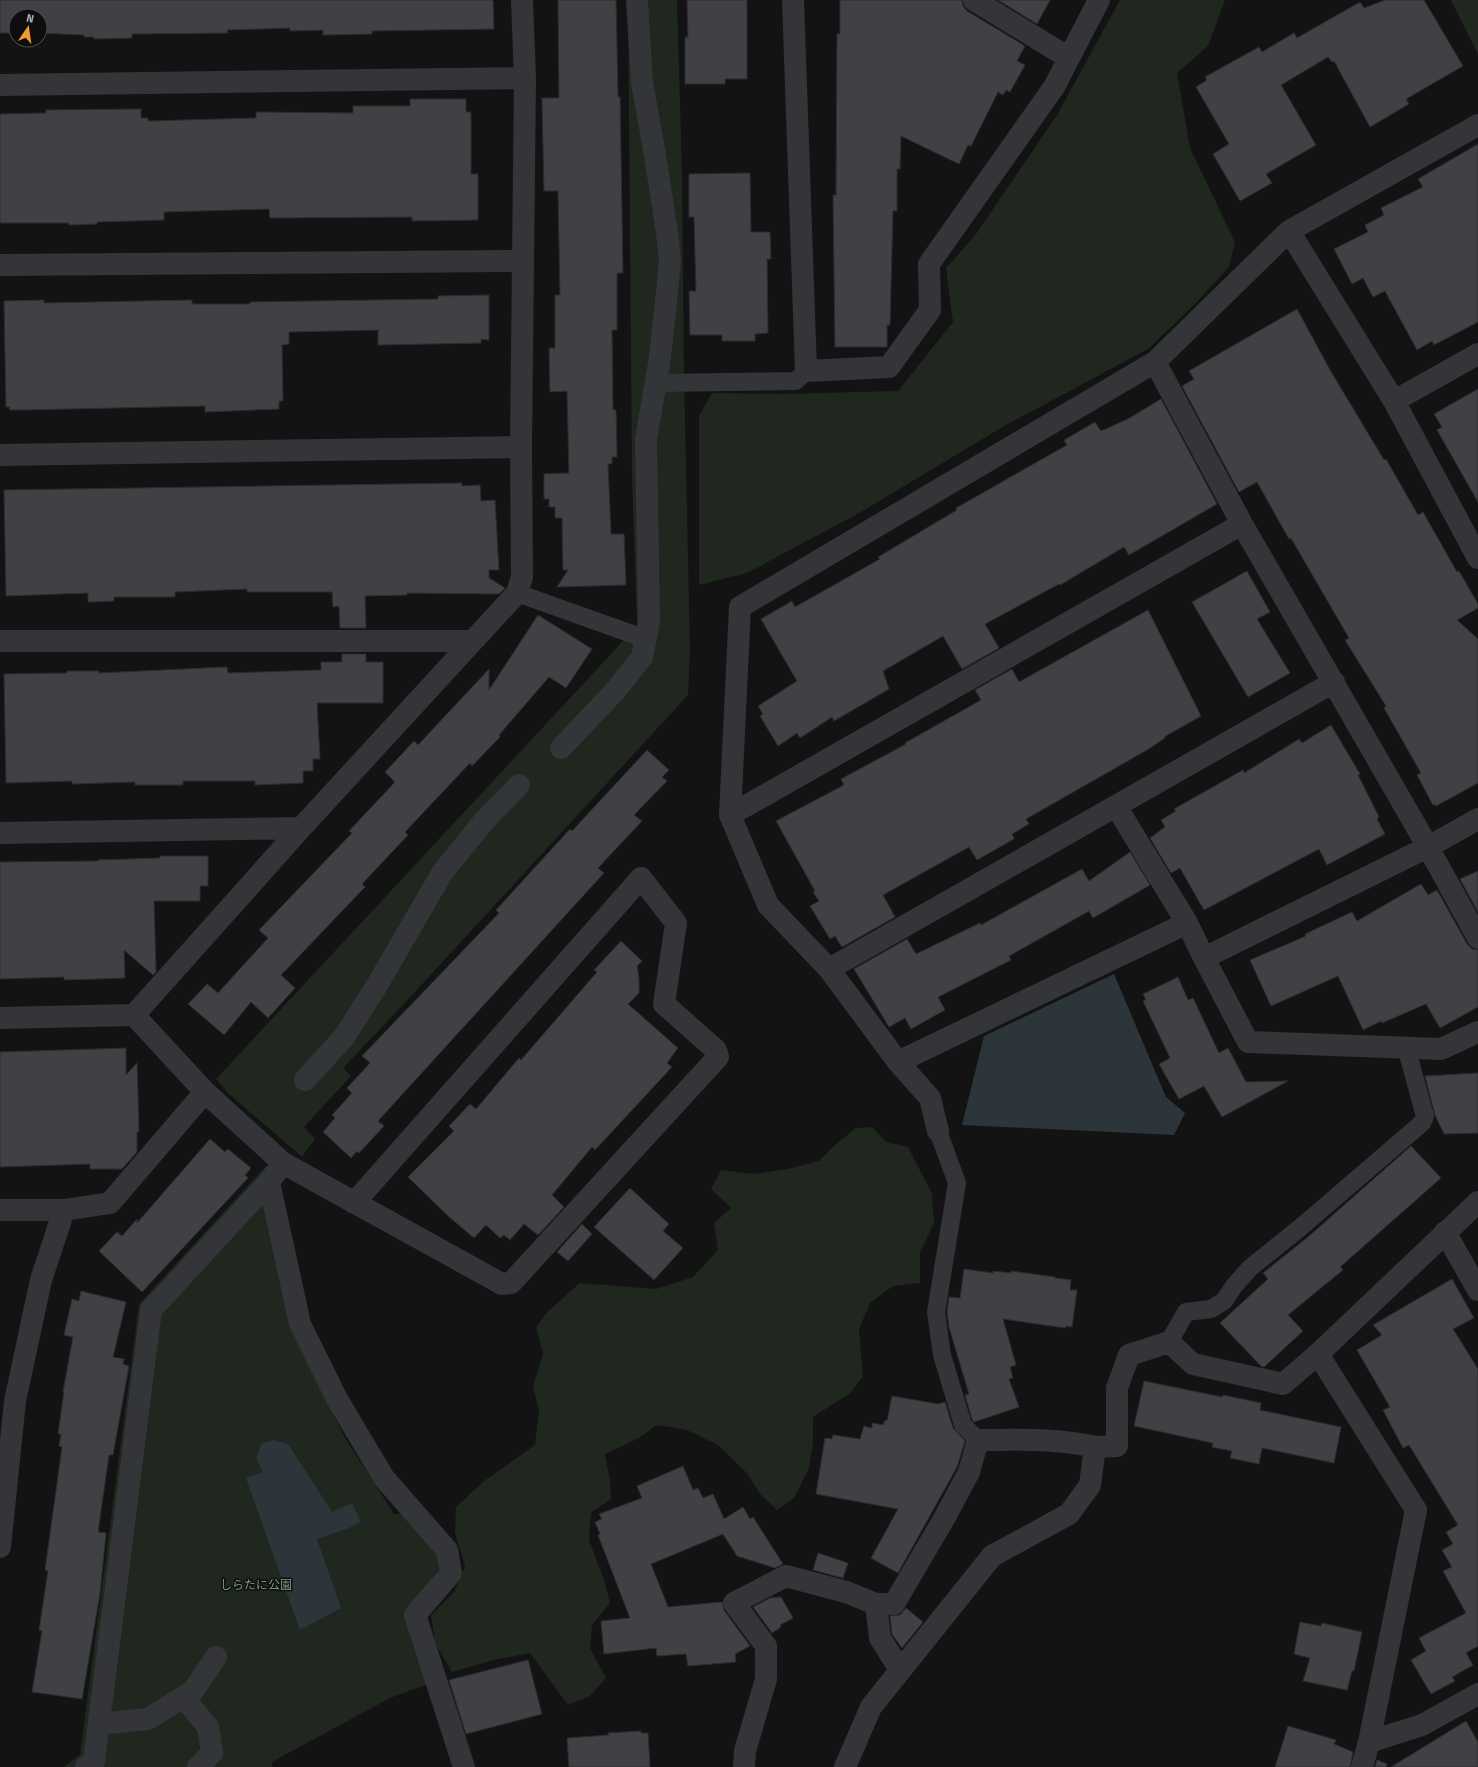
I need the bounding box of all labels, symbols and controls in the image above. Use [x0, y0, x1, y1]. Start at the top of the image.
north arrow [8, 8, 48, 48]
text: N [25, 12, 35, 26]
park label: しらたに公園 [220, 1578, 292, 1592]

